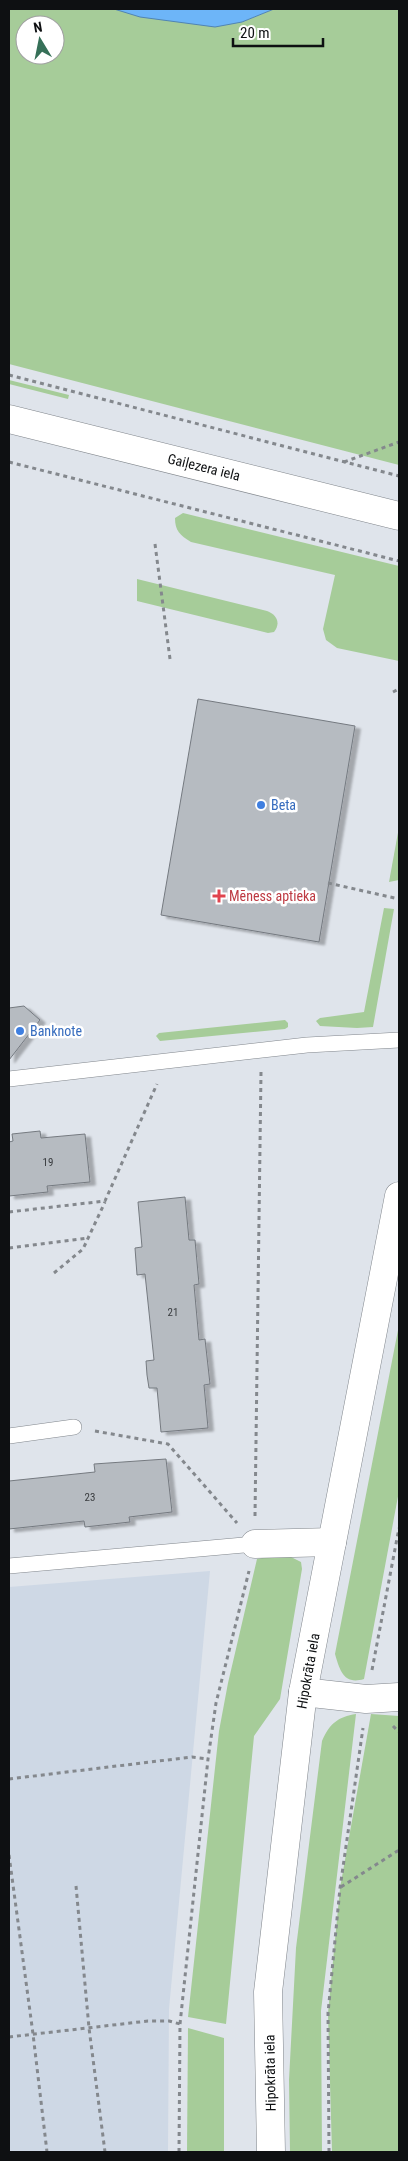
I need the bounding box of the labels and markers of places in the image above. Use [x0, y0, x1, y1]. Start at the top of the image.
place label: Beta [271, 797, 296, 813]
marker: Beta [255, 799, 267, 811]
place label: Mēness aptieka [229, 888, 316, 904]
marker: Mēness aptieka [213, 890, 225, 902]
place label: Banknote [30, 1023, 82, 1039]
marker: Banknote [14, 1025, 26, 1037]

